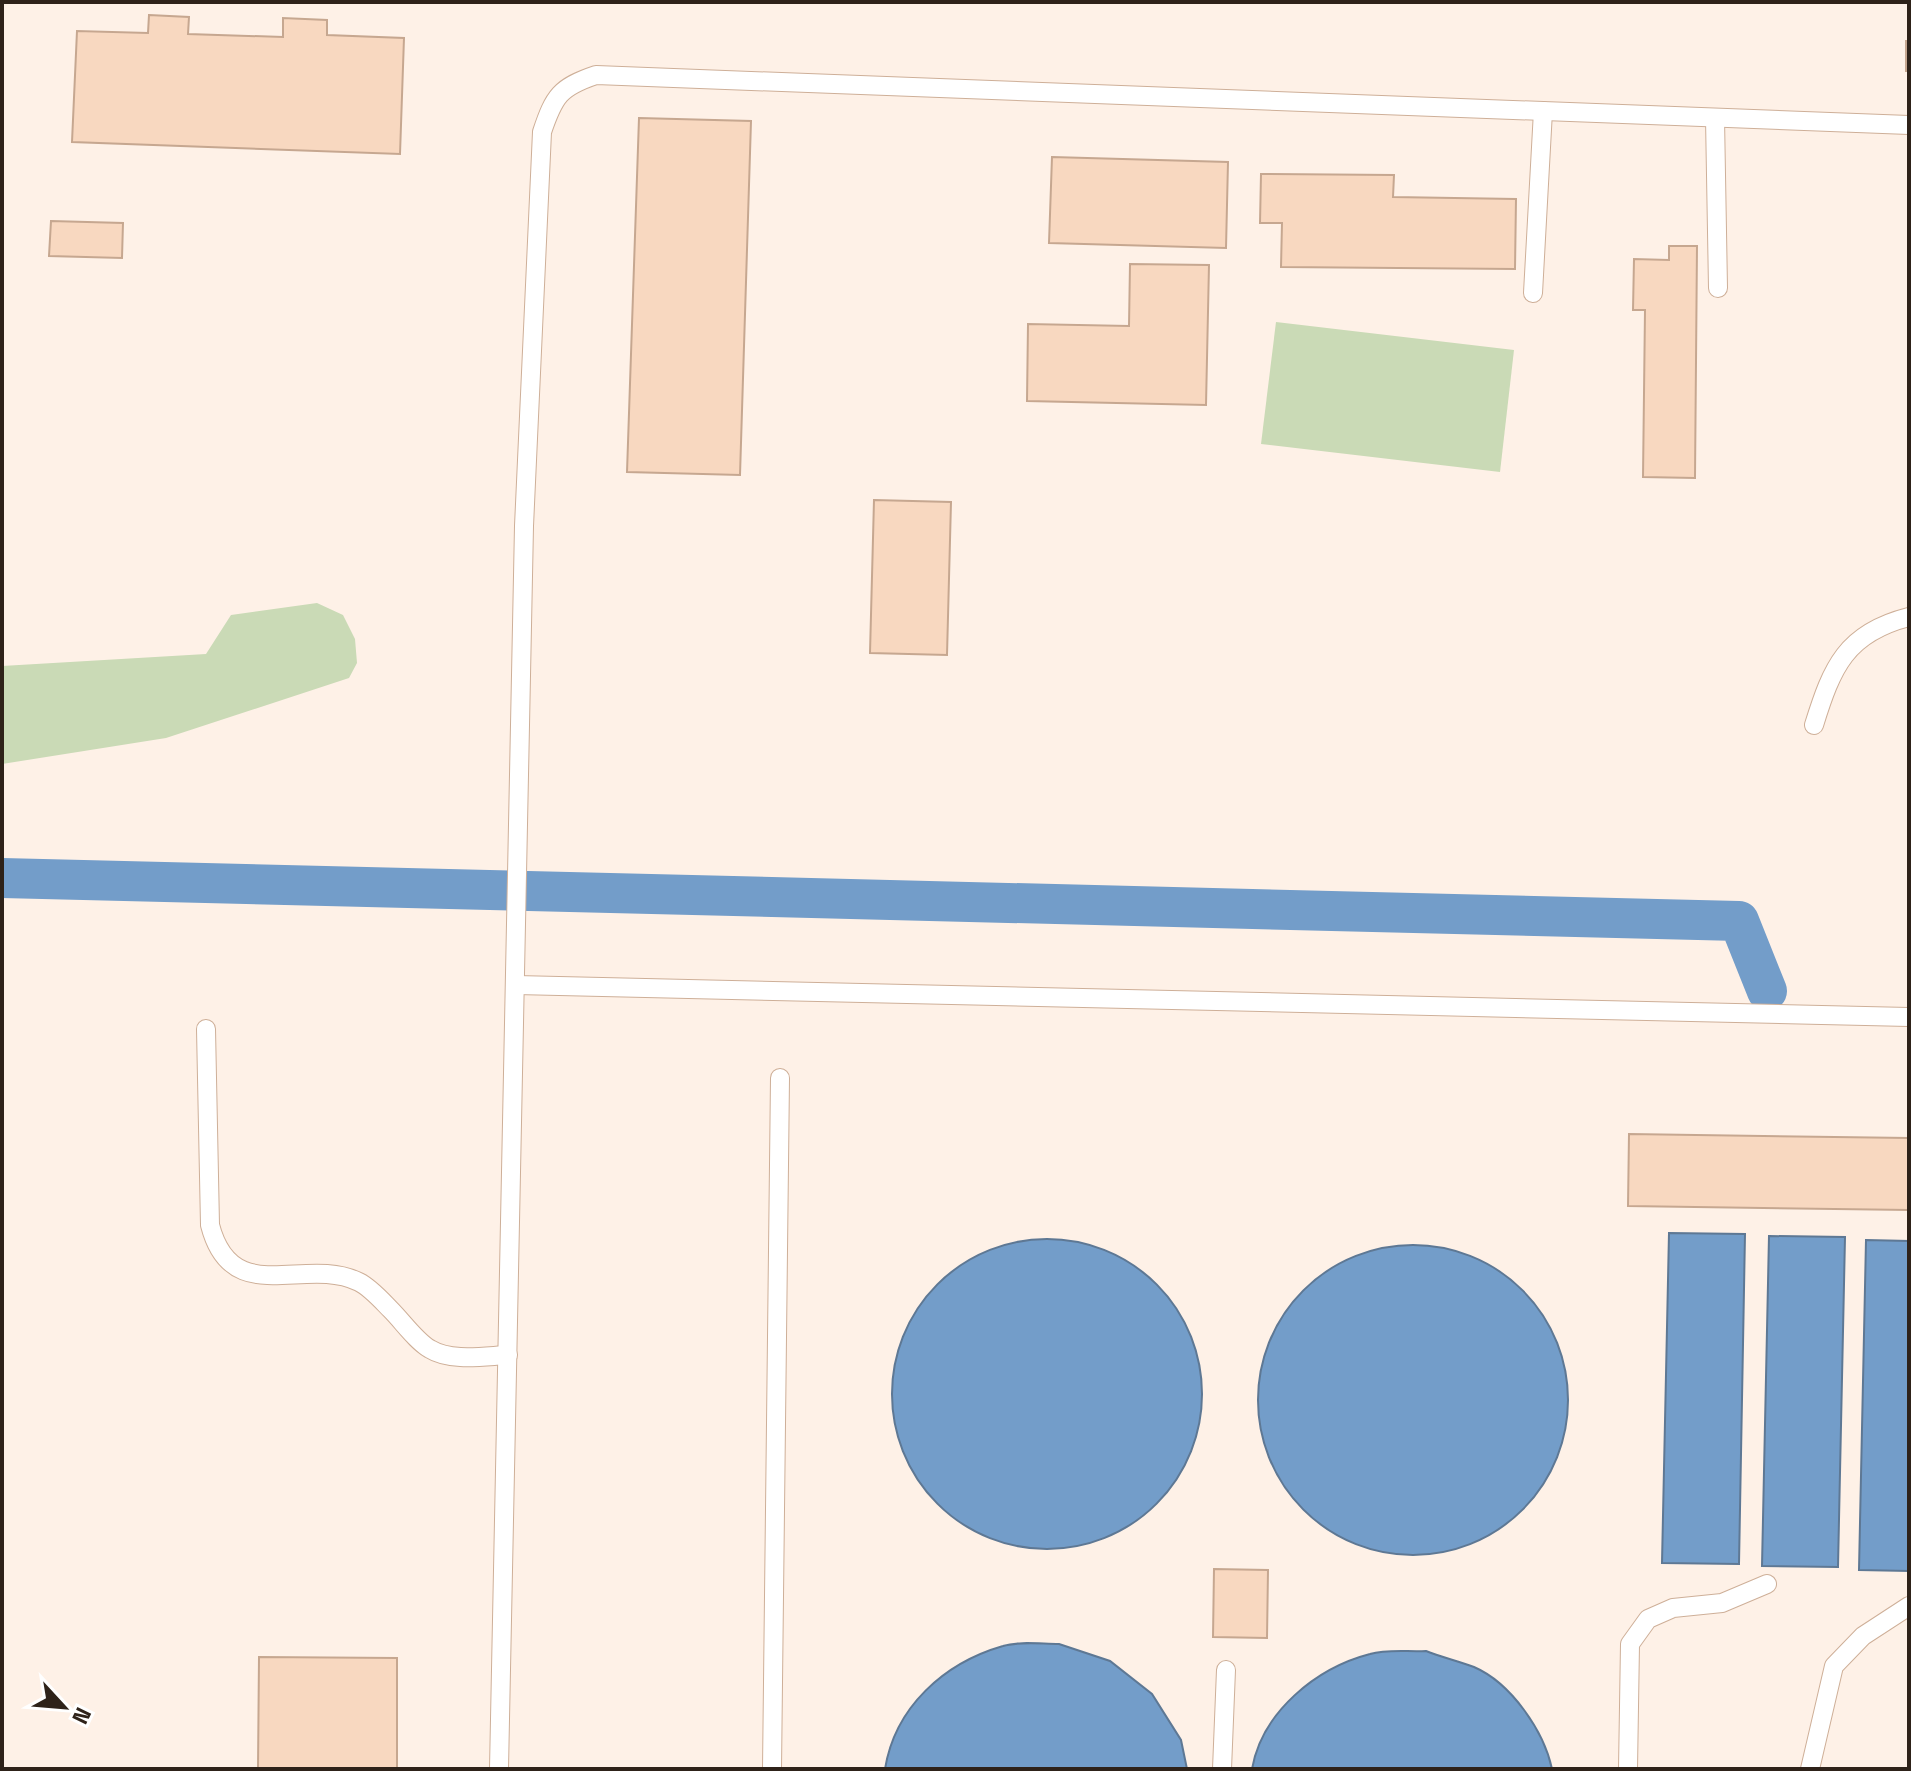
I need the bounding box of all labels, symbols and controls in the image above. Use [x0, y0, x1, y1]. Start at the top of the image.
north arrow [24, 1667, 104, 1747]
text: N [66, 1703, 98, 1729]

